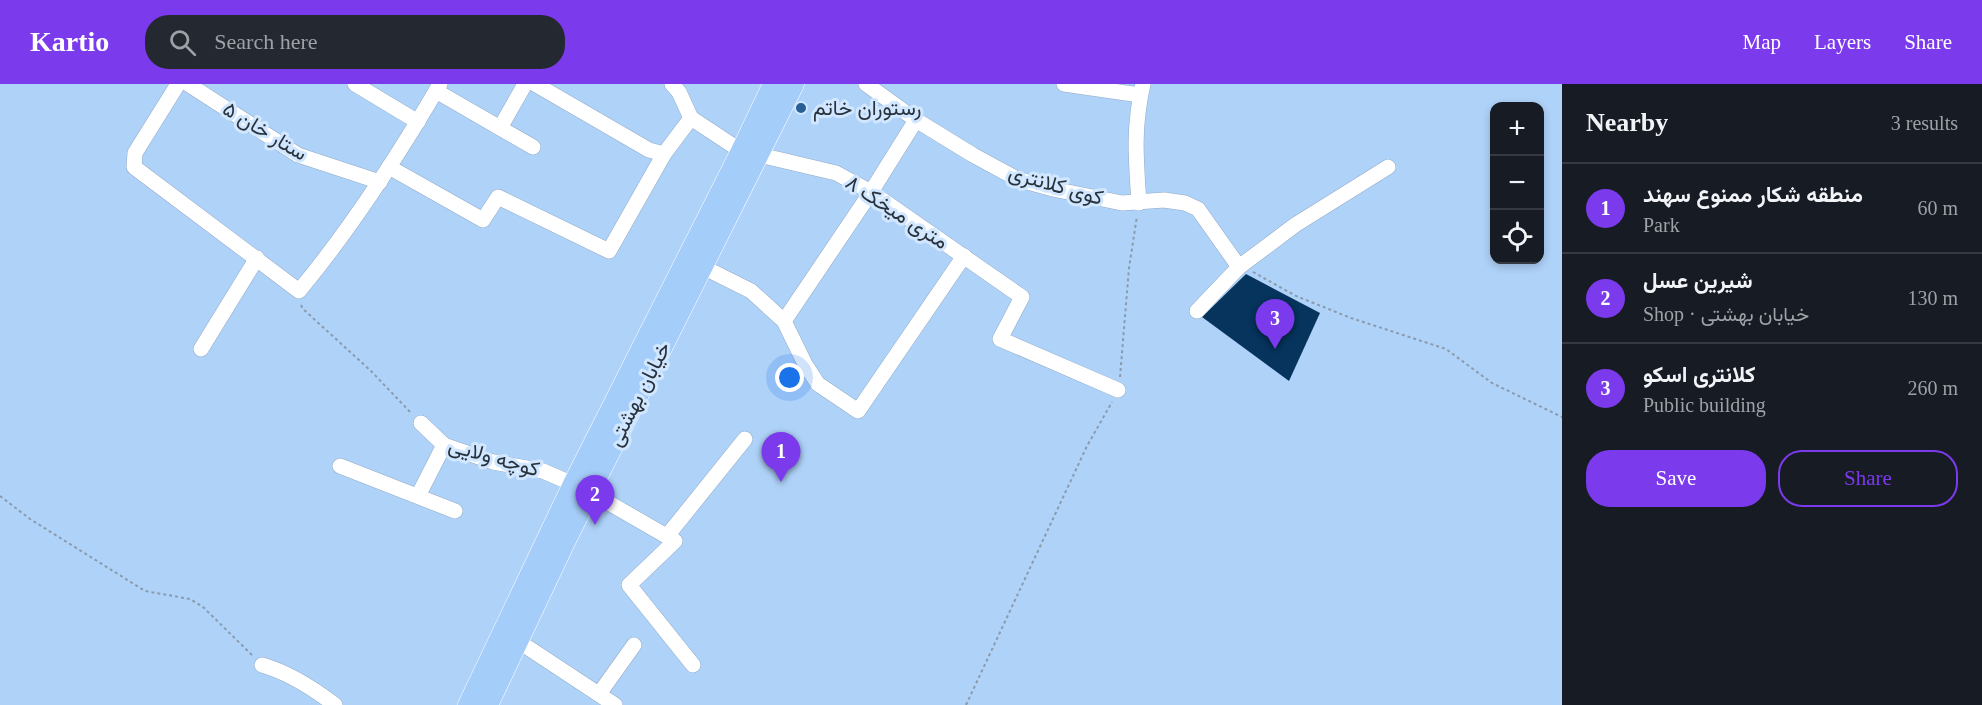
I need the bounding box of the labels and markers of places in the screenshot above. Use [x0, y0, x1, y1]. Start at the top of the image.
place label: رستوران خاتم [813, 96, 921, 122]
marker: رستوران خاتم [794, 101, 808, 115]
pin: 3 [1256, 300, 1294, 349]
pin: 1 [762, 432, 800, 482]
pin: 2 [576, 476, 614, 525]

